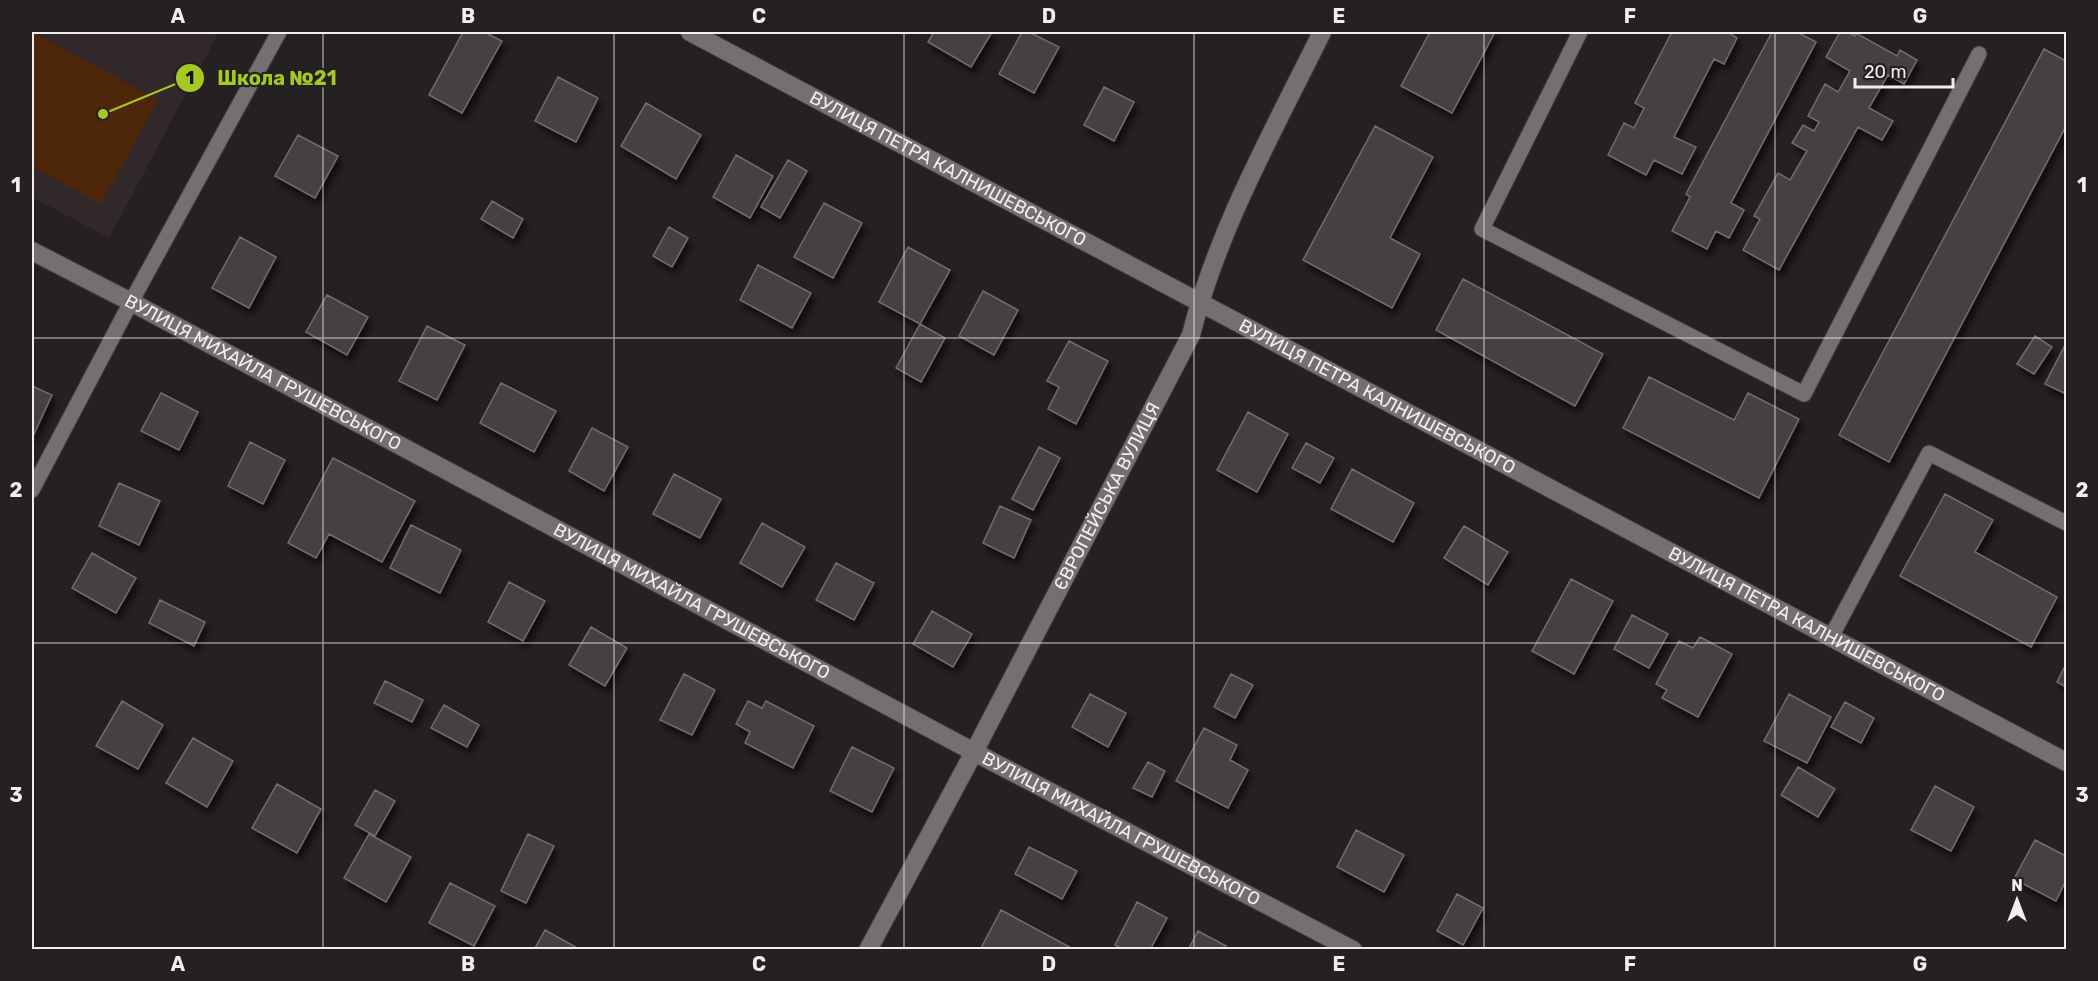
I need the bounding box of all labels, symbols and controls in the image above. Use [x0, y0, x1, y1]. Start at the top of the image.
text: A [171, 4, 186, 28]
text: B [461, 4, 475, 28]
text: C [752, 4, 766, 28]
text: D [1042, 4, 1056, 28]
text: E [1333, 4, 1345, 28]
text: F [1624, 4, 1636, 28]
text: G [1913, 4, 1927, 28]
scale bar [1855, 51, 1952, 89]
callout: Школа №21 [175, 59, 348, 97]
text: 20 m [1864, 61, 1906, 83]
text: Школа №21 [217, 66, 337, 90]
text: 1 [186, 67, 194, 89]
street label: ВУЛИЦЯ ПЕТРА КАЛНИШЕВСЬКОГО [806, 86, 1090, 251]
text: 1 [11, 173, 21, 197]
text: 1 [2077, 173, 2087, 197]
street label: ВУЛИЦЯ МИХАЙЛА ГРУШЕВСЬКОГО [121, 290, 405, 455]
street label: ВУЛИЦЯ ПЕТРА КАЛНИШЕВСЬКОГО [1235, 314, 1519, 479]
street label: ЄВРОПЕЙСЬКА ВУЛИЦЯ [1049, 399, 1165, 594]
text: 2 [10, 478, 23, 502]
text: 2 [2076, 478, 2089, 502]
street label: ВУЛИЦЯ МИХАЙЛА ГРУШЕВСЬКОГО [550, 519, 834, 684]
street label: ВУЛИЦЯ ПЕТРА КАЛНИШЕВСЬКОГО [1665, 542, 1949, 707]
street label: ВУЛИЦЯ МИХАЙЛА ГРУШЕВСЬКОГО [979, 747, 1264, 911]
text: 3 [9, 783, 23, 807]
text: 3 [2075, 783, 2089, 807]
north arrow [1987, 870, 2047, 930]
text: N [2011, 876, 2023, 895]
text: A [171, 952, 186, 976]
text: B [461, 952, 475, 976]
text: C [752, 952, 766, 976]
text: D [1042, 952, 1056, 976]
text: E [1333, 952, 1345, 976]
text: F [1624, 952, 1636, 976]
text: G [1913, 952, 1927, 976]

